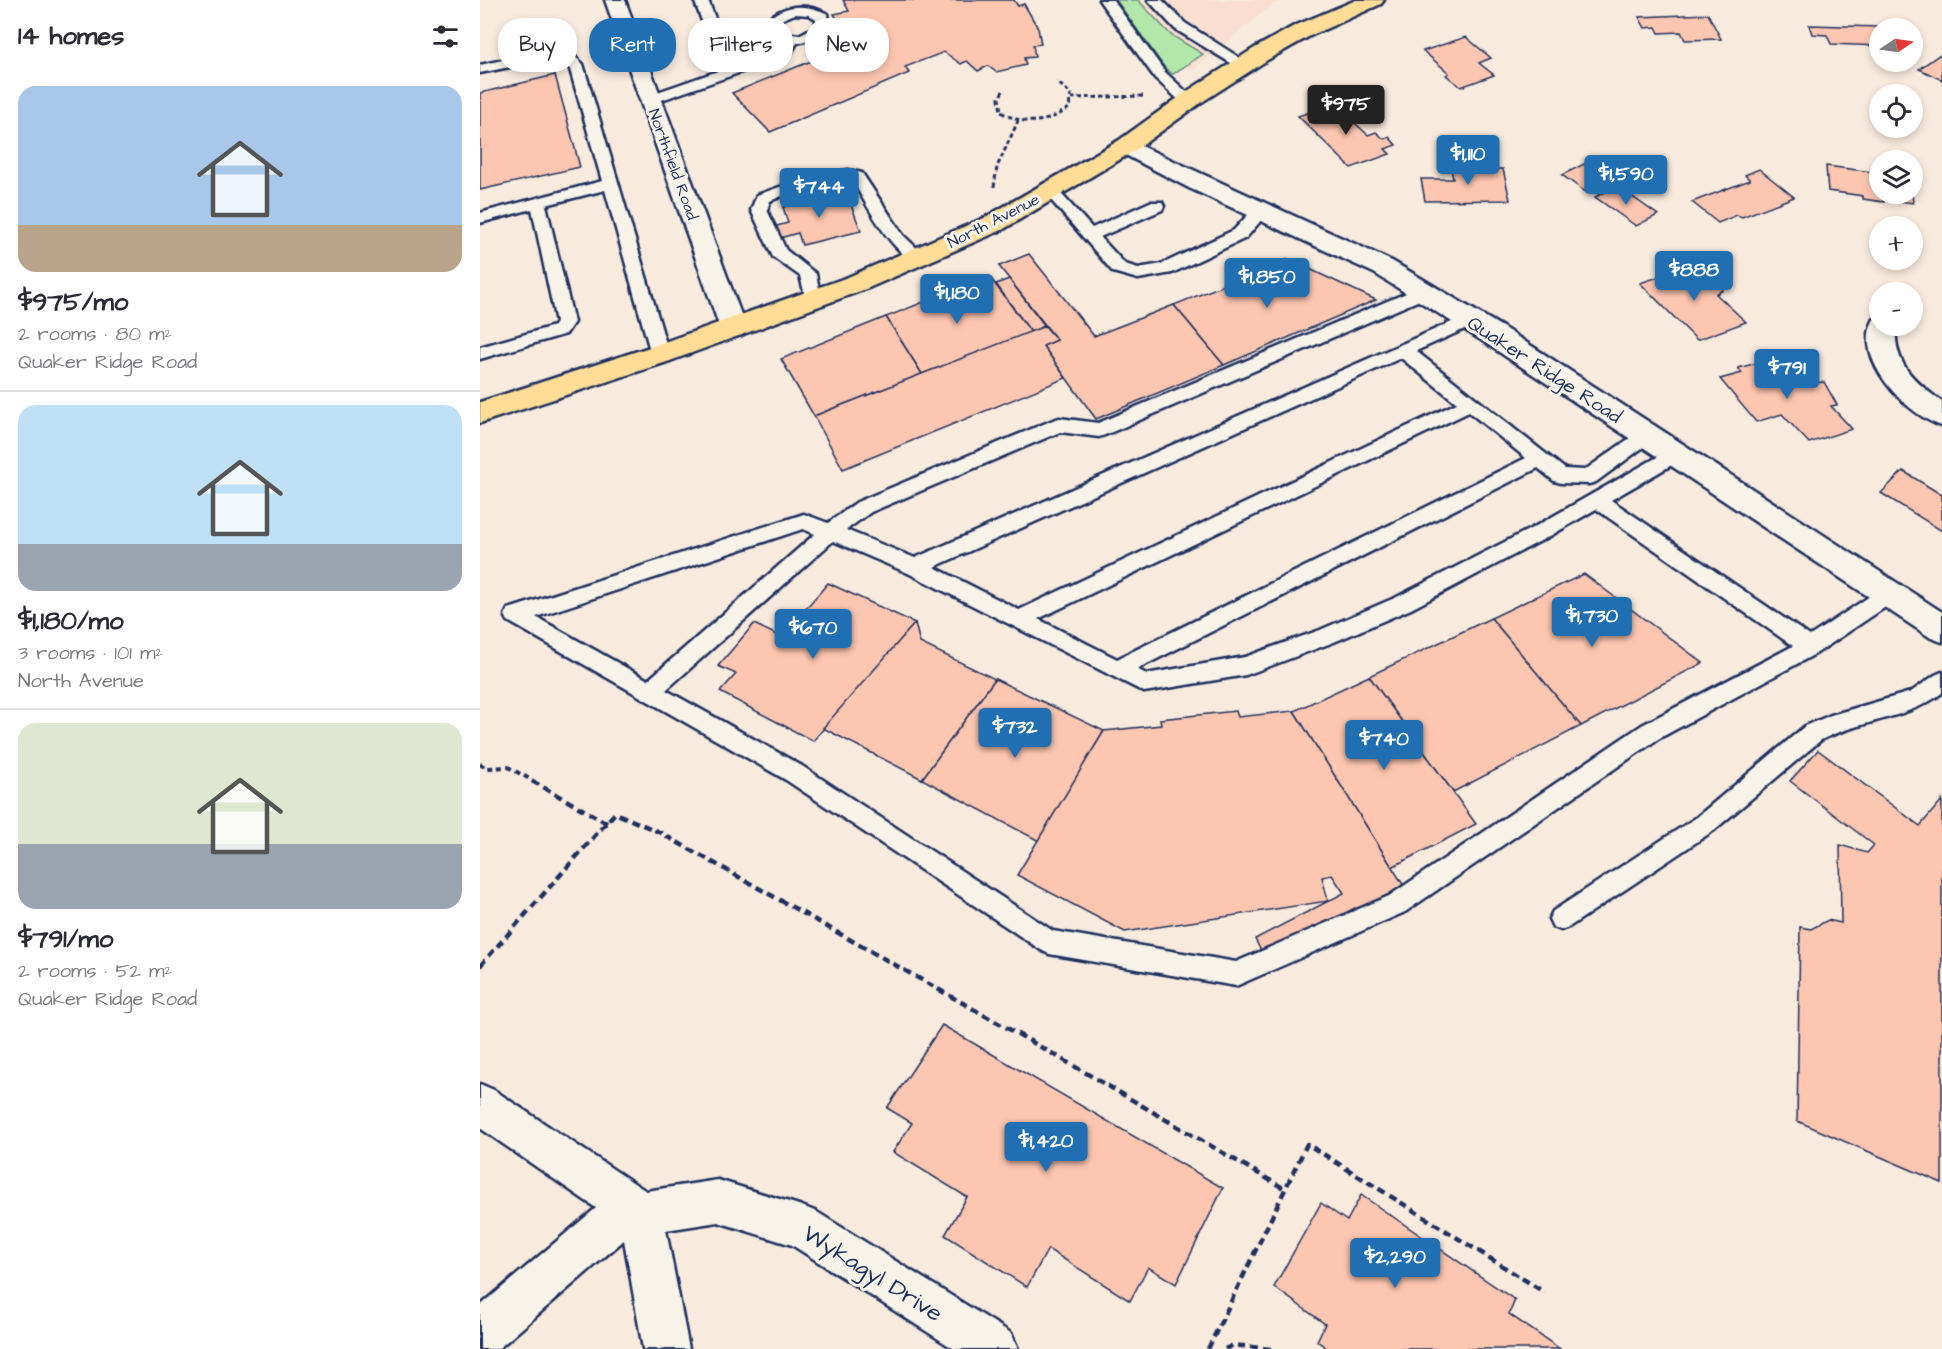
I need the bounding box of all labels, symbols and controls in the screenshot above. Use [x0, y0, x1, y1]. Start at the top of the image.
text: 14 homes [18, 18, 124, 54]
chip: Buy [498, 18, 577, 72]
chip: Rent [589, 18, 676, 72]
chip: Filters [688, 18, 793, 72]
chip: New [805, 18, 889, 72]
north arrow [1869, 18, 1923, 72]
map controls [1869, 18, 1923, 336]
icon: filters [429, 20, 462, 53]
button: locate [1869, 84, 1923, 138]
pin: $975 [1310, 85, 1382, 136]
text: $975 [1322, 90, 1370, 118]
street label: Northfield Road [643, 106, 703, 223]
icon: home [186, 125, 294, 233]
pin: $1,110 [1419, 135, 1517, 186]
text: $1,110 [1451, 140, 1485, 168]
button: layers [1869, 150, 1923, 204]
pin: $1,590 [1577, 155, 1675, 206]
text: $1,590 [1598, 160, 1654, 188]
pin: $744 [783, 168, 855, 219]
text: $744 [794, 173, 844, 201]
street label: North Avenue [944, 188, 1044, 254]
button: + [1869, 216, 1923, 270]
pin: $888 [1658, 251, 1730, 302]
text: $888 [1669, 256, 1719, 284]
pin: $1,850 [1218, 258, 1316, 309]
text: $1,850 [1239, 263, 1296, 291]
pin: $1,180 [908, 274, 1006, 325]
text: $1,180 [934, 279, 980, 307]
button: − [1869, 282, 1923, 336]
text: $975/mo [18, 284, 128, 320]
street label: Quaker Ridge Road [1461, 309, 1627, 431]
text: 2 rooms · 80 m² [18, 320, 172, 348]
text: Quaker Ridge Road [18, 348, 197, 376]
pin: $791 [1751, 349, 1823, 400]
text: $791 [1768, 354, 1806, 382]
icon: home [186, 444, 294, 552]
pin: $1,730 [1543, 597, 1641, 648]
text: $1,730 [1566, 602, 1618, 630]
text: $1,180/mo [18, 603, 124, 639]
pin: $670 [777, 609, 849, 660]
text: $670 [789, 614, 837, 642]
text: 3 rooms · 101 m² [18, 639, 163, 667]
text: North Avenue [18, 667, 144, 695]
pin: $732 [979, 708, 1051, 759]
text: $732 [992, 713, 1038, 741]
pin: $740 [1348, 720, 1420, 771]
text: $740 [1359, 725, 1409, 753]
icon: home [186, 762, 294, 870]
text: $791/mo [18, 921, 113, 957]
text: 2 rooms · 52 m² [18, 957, 172, 985]
text: Quaker Ridge Road [18, 985, 197, 1013]
pin: $1,420 [997, 1122, 1095, 1173]
text: $1,420 [1019, 1127, 1073, 1155]
street label: Wykagyl Drive [795, 1217, 949, 1331]
pin: $2,290 [1346, 1238, 1444, 1289]
text: $2,290 [1364, 1243, 1426, 1271]

